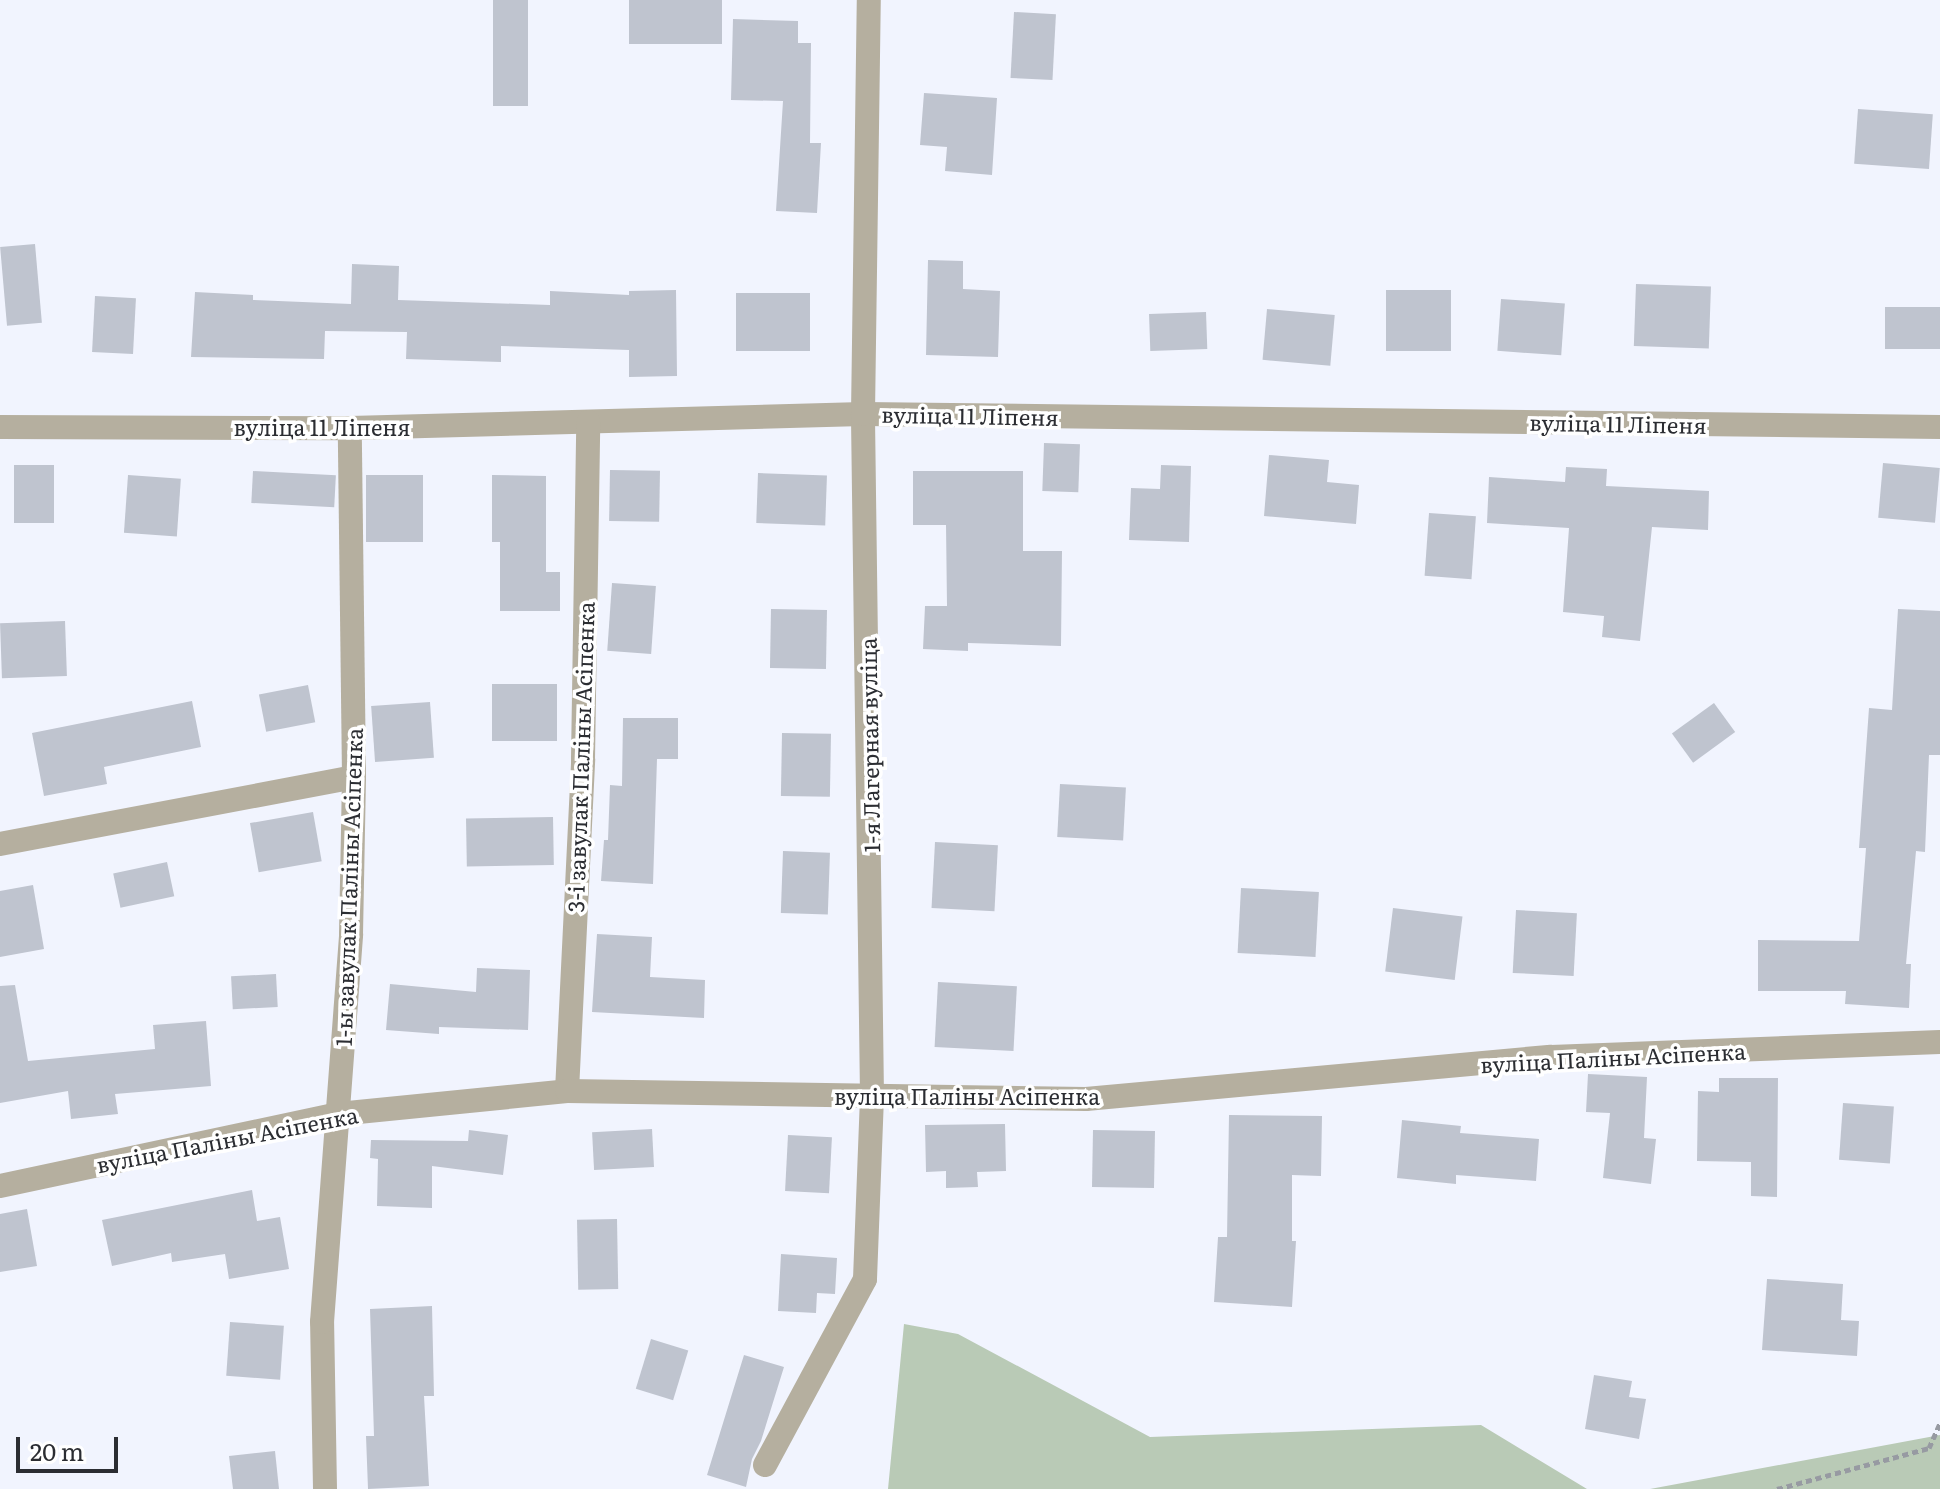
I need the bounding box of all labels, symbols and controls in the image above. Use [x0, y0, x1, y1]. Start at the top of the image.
street label: вуліца 11 Ліпеня [881, 400, 1059, 430]
street label: вуліца 11 Ліпеня [1529, 408, 1707, 438]
street label: вуліца 11 Ліпеня [233, 414, 411, 440]
street label: 3-і завулак Паліны Асіпенка [561, 601, 599, 913]
street label: 1-я Лагерная вуліца [854, 637, 884, 853]
street label: 1-ы завулак Паліны Асіпенка [329, 727, 367, 1047]
street label: вуліца Паліны Асіпенка [1479, 1037, 1747, 1077]
street label: вуліца Паліны Асіпенка [834, 1083, 1100, 1109]
street label: вуліца Паліны Асіпенка [94, 1101, 360, 1177]
scale bar [20, 1421, 122, 1471]
text: 20 m [30, 1433, 84, 1468]

